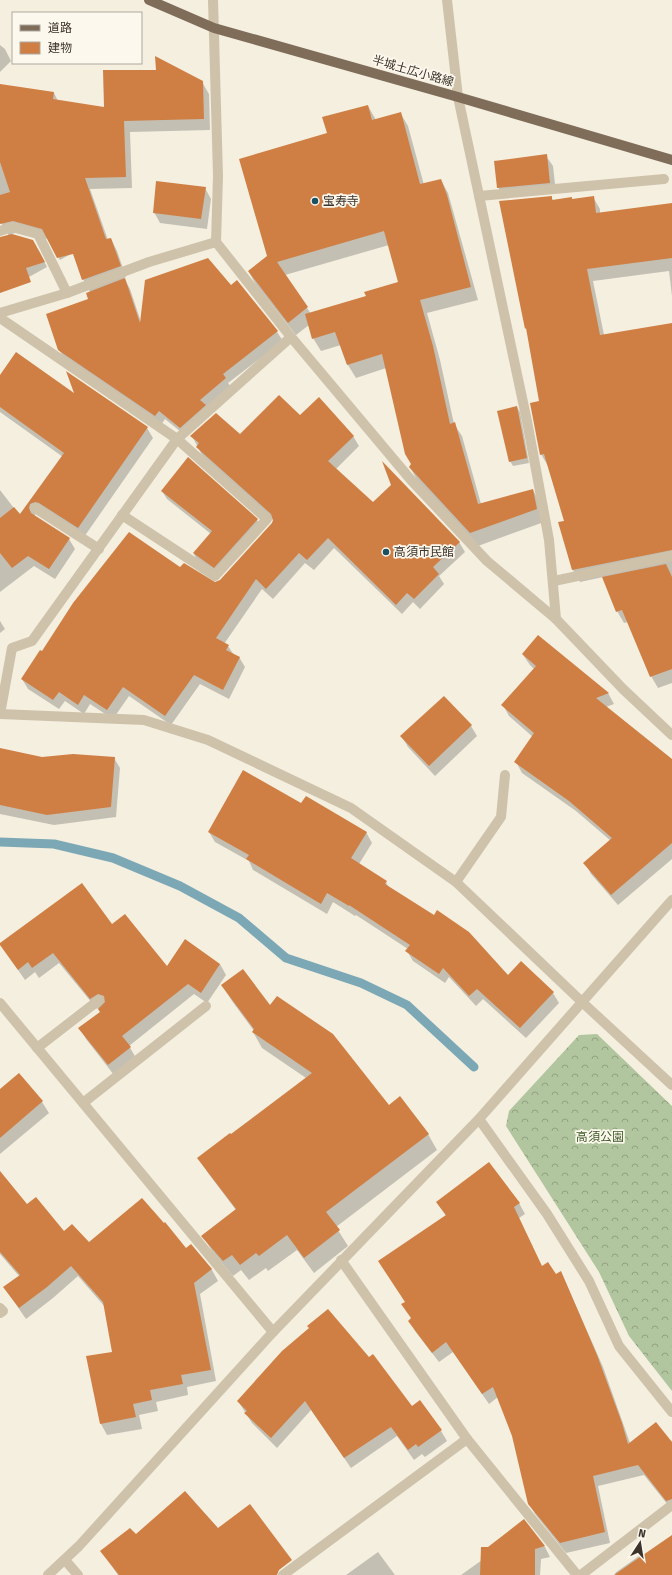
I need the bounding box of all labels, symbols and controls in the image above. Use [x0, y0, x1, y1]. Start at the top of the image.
legend [12, 12, 142, 64]
text: 道路 [48, 21, 72, 35]
text: 建物 [48, 41, 72, 55]
street label: 半城土広小路線 [371, 53, 455, 89]
place label: 宝寿寺 [323, 194, 359, 208]
marker: 宝寿寺 [310, 196, 320, 206]
place label: 高須市民館 [394, 545, 454, 559]
marker: 高須市民館 [381, 547, 391, 557]
park label: 高須公園 [576, 1130, 624, 1144]
north arrow [620, 1523, 660, 1563]
text: N [637, 1527, 647, 1541]

